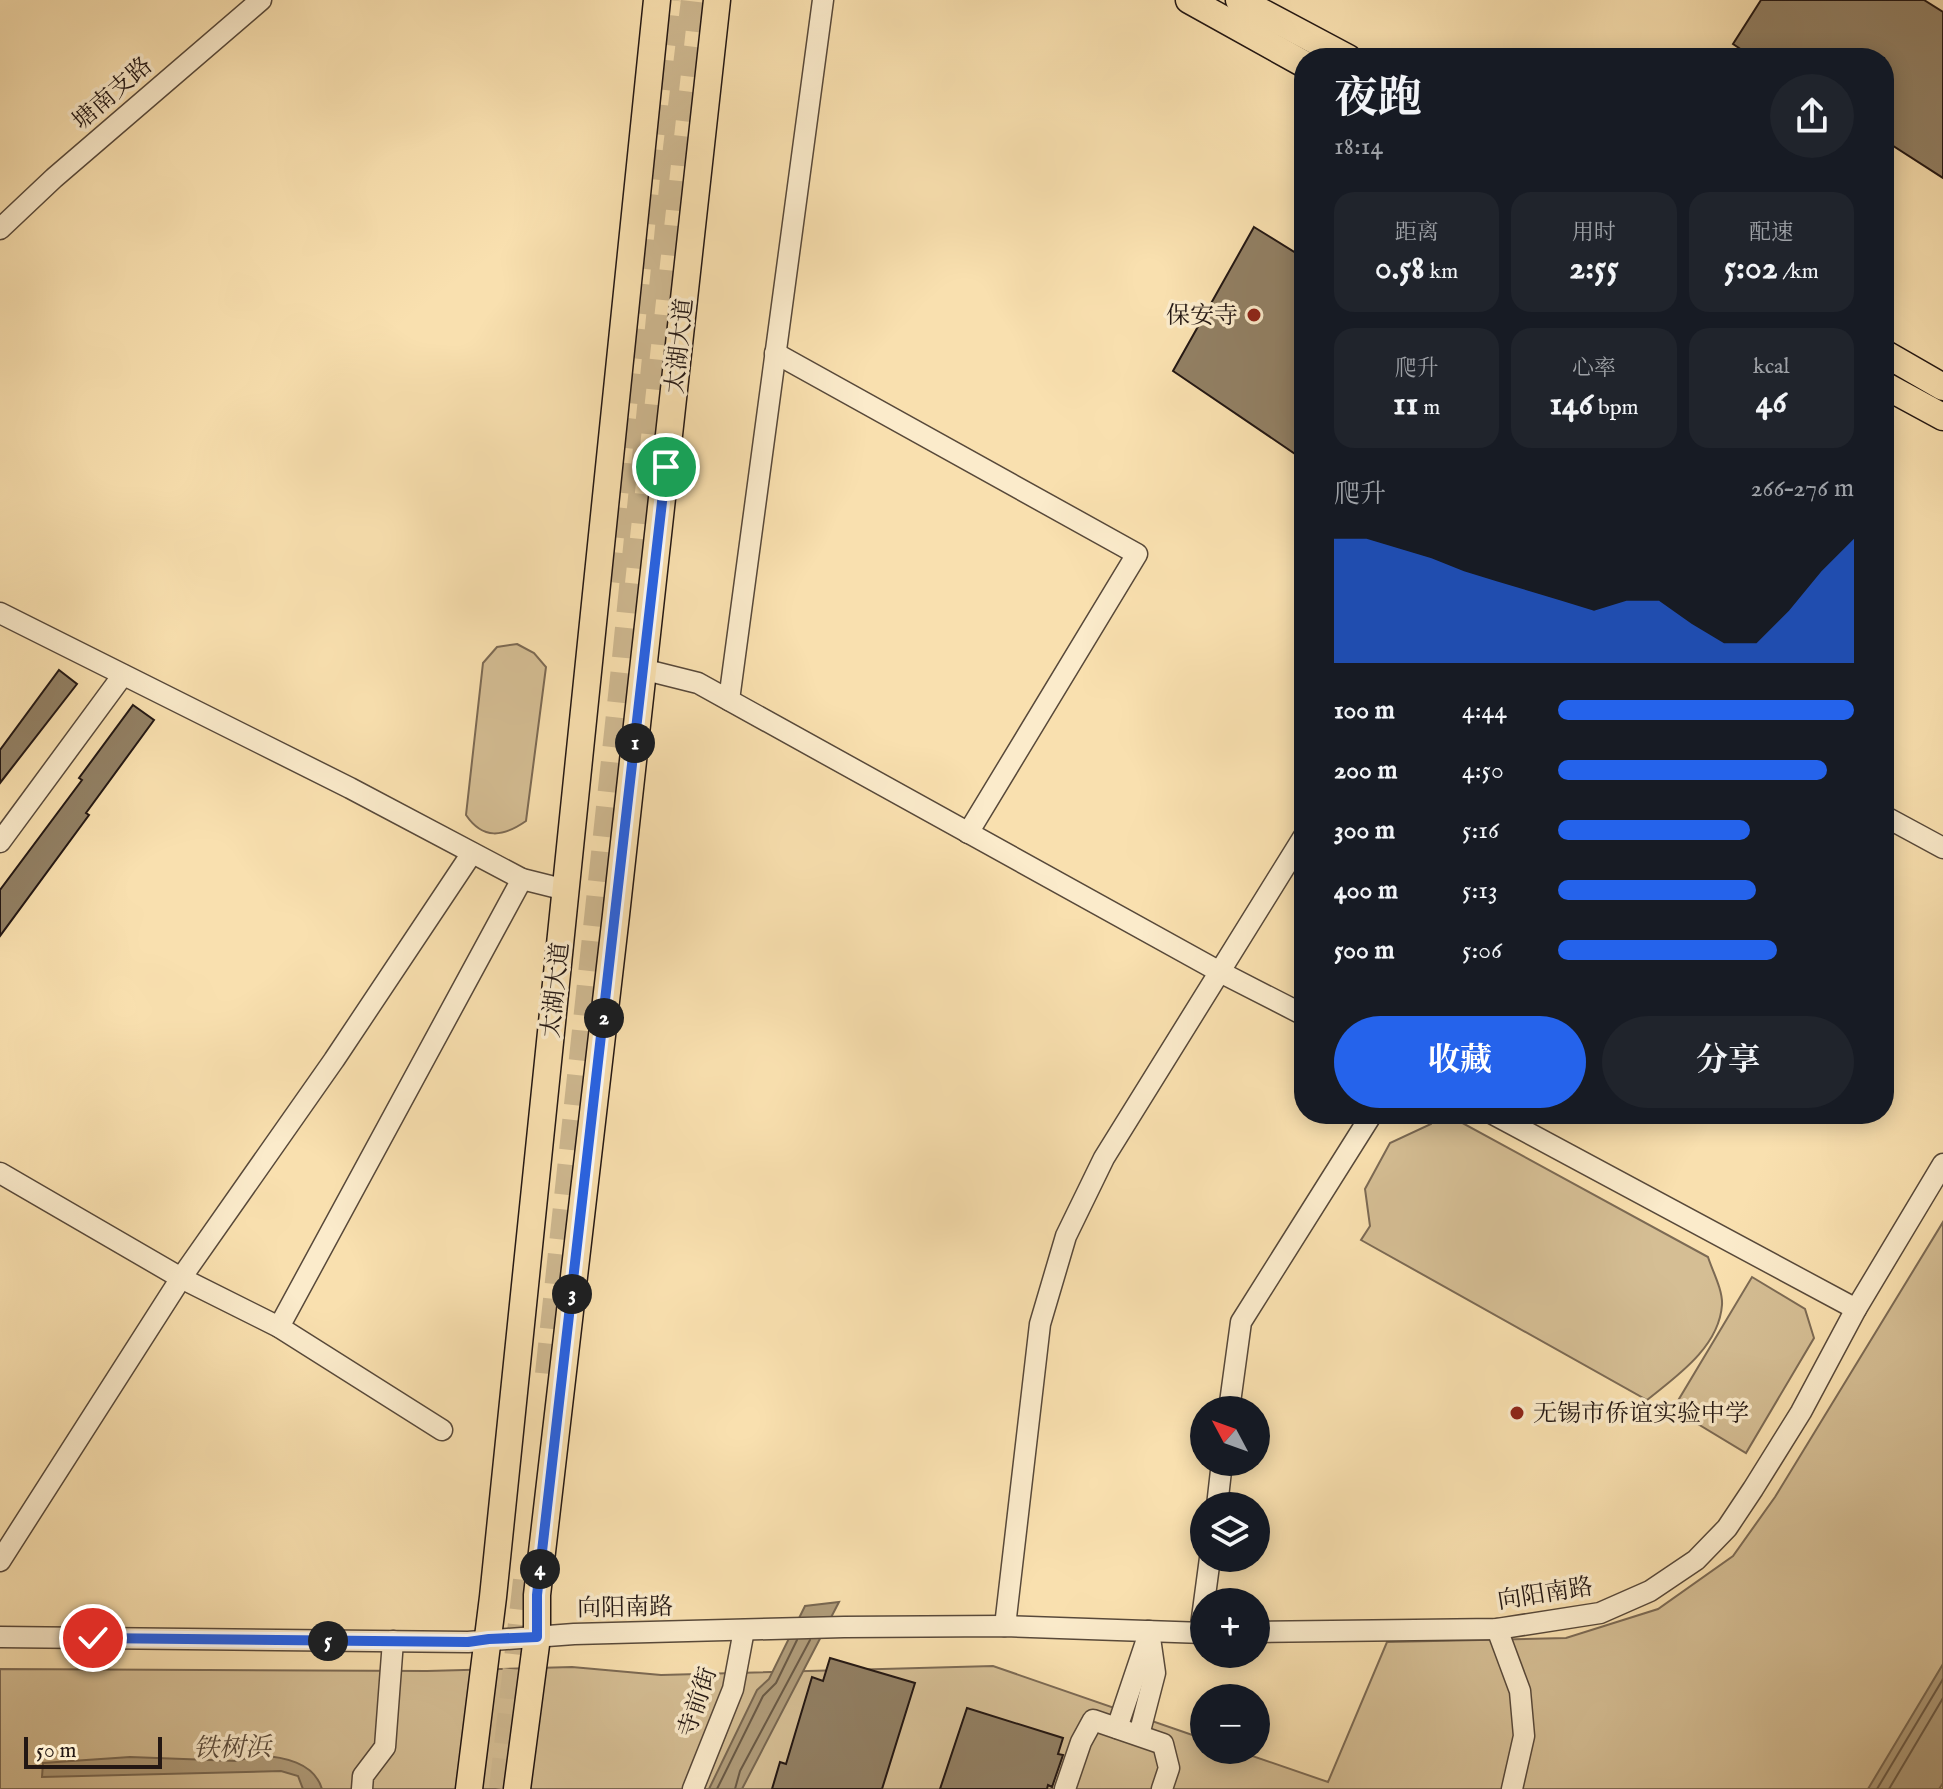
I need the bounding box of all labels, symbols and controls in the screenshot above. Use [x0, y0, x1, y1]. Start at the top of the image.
street label: 塘南支路 [67, 51, 159, 137]
text: 夜跑 [1334, 72, 1422, 128]
button: share [1770, 74, 1854, 158]
text: 18:14 [1334, 130, 1383, 163]
text: 距离 [1395, 219, 1439, 247]
text: 用时 [1572, 219, 1616, 247]
text: 配速 [1749, 219, 1793, 247]
text: 0.58 [1375, 247, 1425, 290]
text: 2:55 [1569, 247, 1619, 290]
text: 5:02 [1724, 247, 1778, 290]
text: km [1425, 258, 1458, 286]
text: /km [1778, 258, 1819, 286]
street label: 太湖大道 [660, 297, 701, 396]
place label: 保安寺 [1166, 301, 1238, 332]
marker: 保安寺 [1245, 306, 1263, 324]
text: kcal [1753, 353, 1790, 381]
text: 爬升 [1395, 355, 1439, 383]
text: 心率 [1572, 355, 1616, 383]
text: 46 [1756, 381, 1787, 424]
text: 11 [1393, 383, 1418, 426]
text: 146 [1549, 383, 1593, 426]
text: m [1418, 394, 1440, 422]
text: bpm [1593, 394, 1639, 422]
pin [632, 433, 700, 501]
icon: arrive [644, 445, 688, 489]
text: 266–276 m [1750, 472, 1854, 505]
text: 爬升 [1334, 478, 1386, 511]
text: 100 m [1334, 694, 1395, 727]
text: 4:44 [1462, 694, 1507, 727]
pin: 1 [615, 723, 655, 763]
text: 1 [631, 729, 639, 757]
text: 200 m [1334, 754, 1398, 787]
text: 4:50 [1462, 754, 1504, 787]
text: 300 m [1334, 814, 1395, 847]
text: 5:16 [1462, 814, 1499, 847]
text: 400 m [1334, 874, 1398, 907]
text: 5:13 [1462, 874, 1498, 907]
text: 500 m [1334, 934, 1395, 967]
text: 5:06 [1462, 934, 1502, 967]
street label: 太湖大道 [536, 941, 577, 1040]
pin: 2 [584, 998, 624, 1038]
text: 2 [599, 1004, 609, 1032]
button: 收藏 [1334, 1016, 1586, 1108]
button: 分享 [1602, 1016, 1854, 1108]
pin: 3 [552, 1274, 592, 1314]
text: 3 [568, 1280, 576, 1308]
north arrow [1190, 1396, 1270, 1476]
map controls [1190, 1396, 1270, 1764]
place label: 无锡市侨谊实验中学 [1533, 1399, 1749, 1430]
marker: 无锡市侨谊实验中学 [1508, 1404, 1526, 1422]
button: layers [1190, 1492, 1270, 1572]
pin: 4 [520, 1549, 560, 1589]
text: 4 [535, 1555, 545, 1583]
street label: 向阳南路 [1495, 1572, 1595, 1617]
button: + [1190, 1588, 1270, 1668]
street label: 向阳南路 [577, 1592, 673, 1625]
pin [59, 1604, 127, 1672]
icon: check [71, 1616, 115, 1660]
pin: 5 [308, 1621, 348, 1661]
text: 5 [324, 1627, 332, 1655]
street label: 寺前街 [672, 1663, 725, 1742]
button: − [1190, 1684, 1270, 1764]
water label: 铁树浜 [193, 1731, 273, 1766]
scale bar [24, 1733, 162, 1769]
text: 50 m [36, 1737, 77, 1765]

